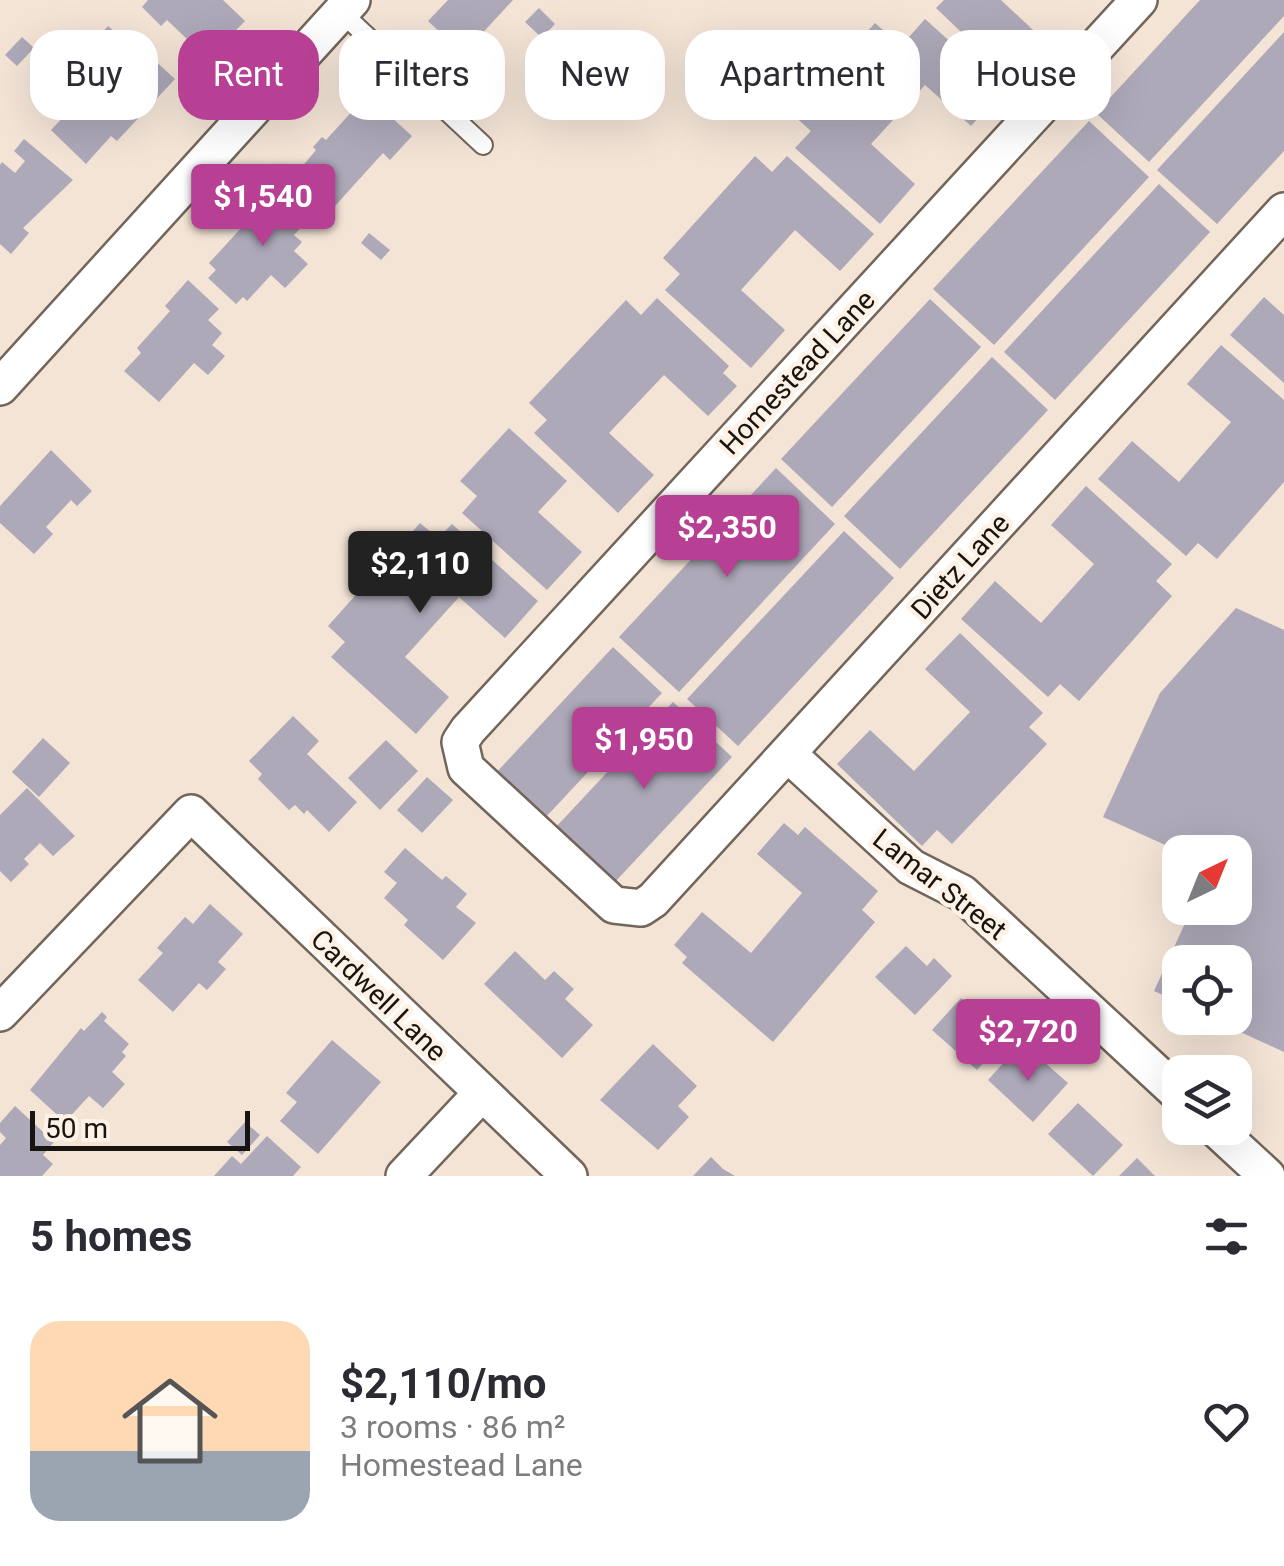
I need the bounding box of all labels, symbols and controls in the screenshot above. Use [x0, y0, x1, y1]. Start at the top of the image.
chip: Buy [30, 30, 158, 120]
chip: Rent [178, 30, 319, 120]
chip: Filters [339, 30, 505, 120]
chip: New [525, 30, 665, 120]
chip: Apartment [685, 30, 920, 120]
chip: House [940, 30, 1111, 120]
pin: $1,540 [182, 164, 344, 249]
text: $1,540 [213, 177, 313, 215]
street label: Homestead Lane [713, 283, 882, 461]
pin: $2,350 [646, 495, 808, 580]
street label: Dietz Lane [904, 507, 1016, 626]
text: $2,350 [677, 508, 777, 546]
pin: $2,110 [339, 531, 501, 616]
text: $2,110 [370, 544, 470, 582]
pin: $1,950 [563, 707, 725, 792]
text: $1,950 [594, 720, 694, 758]
street label: Lamar Street [866, 822, 1013, 947]
north arrow [1162, 835, 1252, 925]
map controls [1162, 835, 1252, 1145]
street label: Cardwell Lane [304, 923, 453, 1068]
button: locate [1162, 945, 1252, 1035]
pin: $2,720 [947, 999, 1109, 1084]
text: $2,720 [978, 1012, 1078, 1050]
button: layers [1162, 1055, 1252, 1145]
scale bar [30, 1106, 250, 1150]
text: 50 m [45, 1112, 108, 1145]
icon: filters [1199, 1209, 1254, 1264]
text: 5 homes [30, 1212, 192, 1261]
text: $2,110/mo [340, 1359, 547, 1408]
icon: home [110, 1361, 230, 1481]
icon: heart [1199, 1394, 1254, 1449]
text: 3 rooms · 86 m² [340, 1408, 565, 1446]
text: Homestead Lane [340, 1446, 583, 1484]

